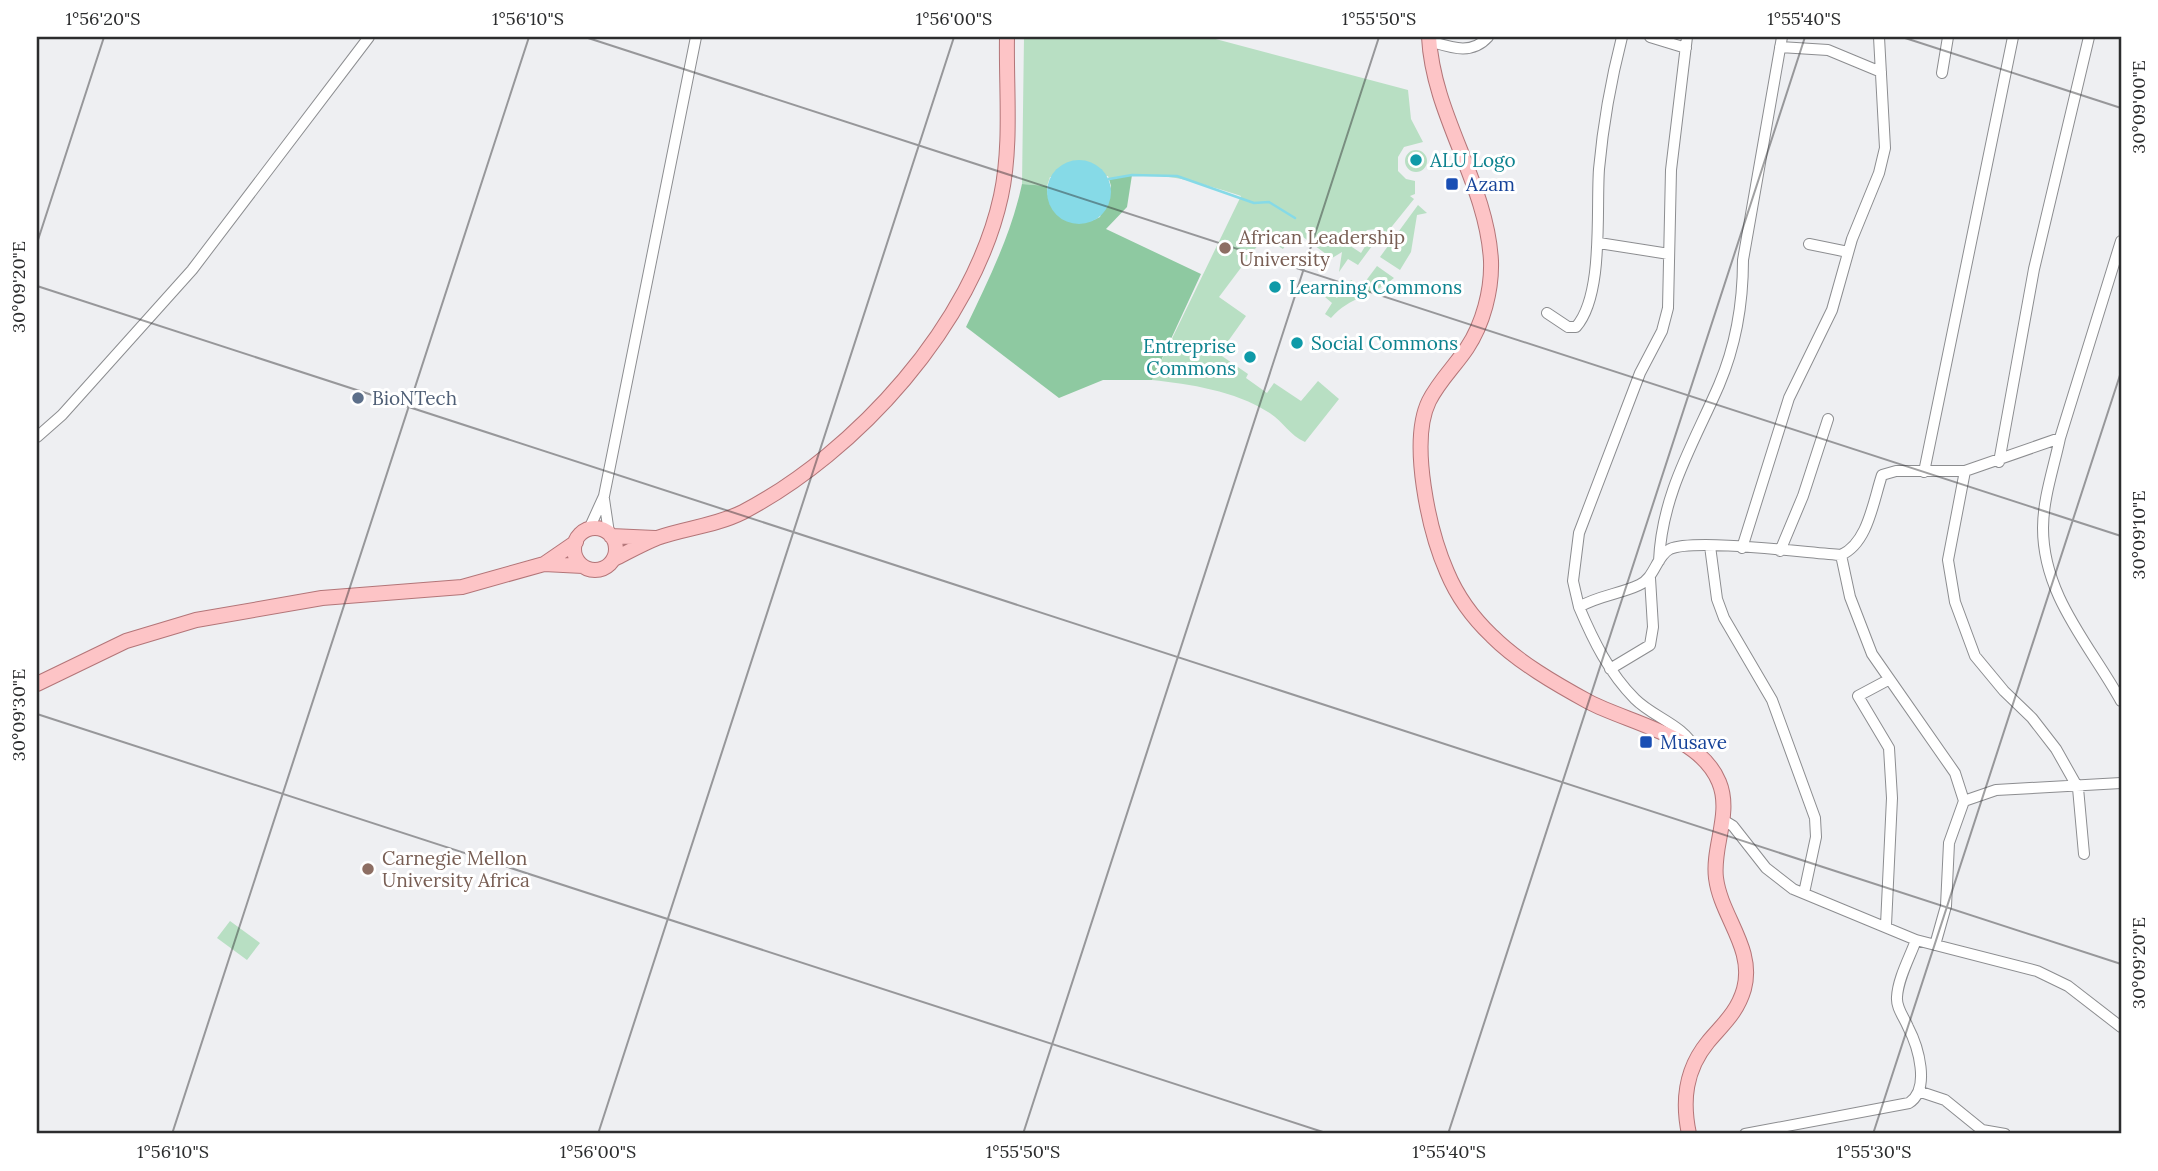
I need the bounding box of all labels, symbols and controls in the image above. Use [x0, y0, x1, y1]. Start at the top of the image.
text: 1°56'20"S [65, 7, 141, 30]
text: 1°56'10"S [492, 7, 564, 30]
text: 1°56'00"S [916, 7, 992, 30]
text: 1°55'50"S [1342, 7, 1416, 30]
text: 1°55'40"S [1767, 7, 1841, 30]
text: 30°09'00"E [2127, 60, 2150, 154]
place label: ALU Logo [1429, 148, 1516, 172]
marker: ALU Logo [1408, 152, 1424, 168]
place label: Azam [1465, 172, 1515, 196]
marker: Azam [1444, 176, 1460, 192]
place label: African Leadership University [1238, 225, 1405, 271]
marker: African Leadership University [1217, 240, 1233, 256]
text: 30°09'20"E [7, 241, 30, 333]
place label: Learning Commons [1289, 275, 1462, 299]
marker: Learning Commons [1267, 279, 1283, 295]
place label: Social Commons [1311, 331, 1458, 355]
place label: Entreprise Commons [1143, 334, 1236, 380]
marker: Social Commons [1289, 335, 1305, 351]
marker: Entreprise Commons [1242, 349, 1258, 365]
place label: BioNTech [372, 386, 457, 410]
marker: BioNTech [350, 390, 366, 406]
text: 30°09'10"E [2127, 491, 2150, 579]
text: 30°09'30"E [7, 669, 30, 761]
place label: Musave [1660, 730, 1727, 754]
marker: Musave [1638, 734, 1654, 750]
place label: Carnegie Mellon University Africa [382, 846, 530, 892]
marker: Carnegie Mellon University Africa [360, 861, 376, 877]
text: 30°09'20"E [2127, 917, 2150, 1009]
text: 1°56'10"S [137, 1140, 209, 1163]
text: 1°56'00"S [560, 1140, 636, 1163]
text: 1°55'50"S [986, 1140, 1060, 1163]
text: 1°55'40"S [1412, 1140, 1486, 1163]
text: 1°55'30"S [1837, 1140, 1911, 1163]

